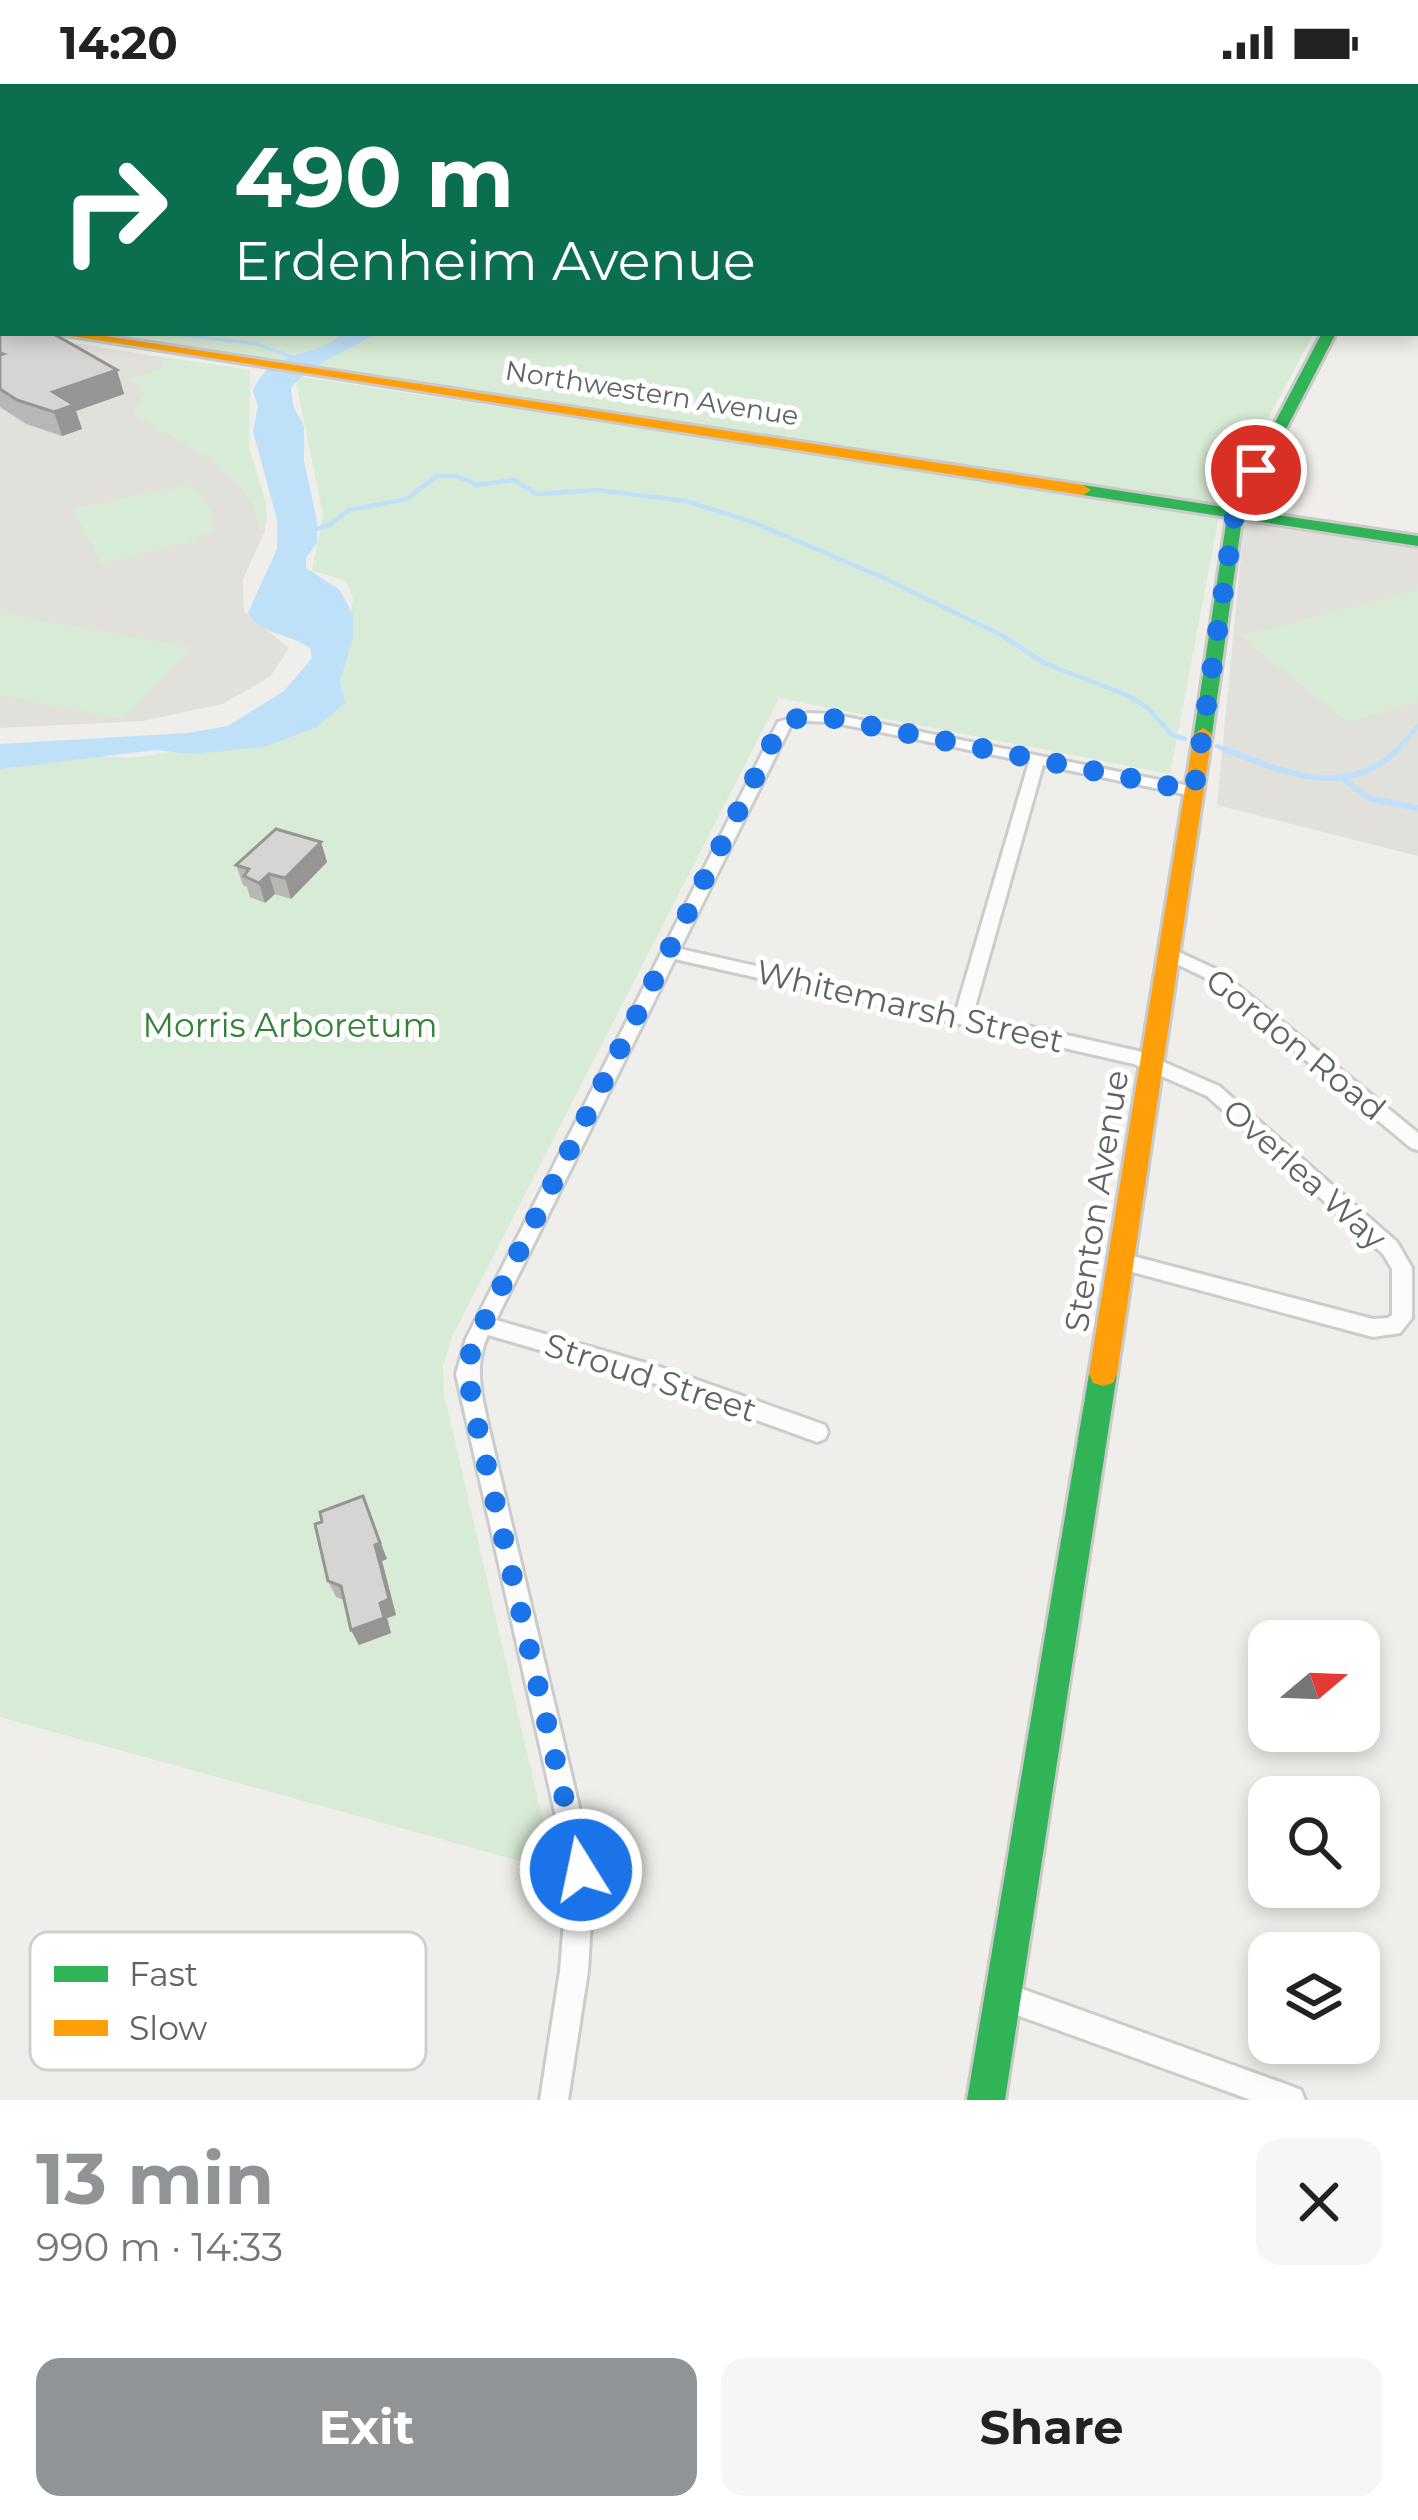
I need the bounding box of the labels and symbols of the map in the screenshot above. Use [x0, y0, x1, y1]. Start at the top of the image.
street label: Northwestern Avenue [503, 354, 801, 432]
pin [1205, 419, 1307, 521]
street label: Whitemarsh Street [752, 951, 1068, 1061]
street label: Gordon Road [1198, 959, 1394, 1129]
park label: Morris Arboretum [143, 1005, 437, 1045]
street label: Stenton Avenue [1056, 1067, 1136, 1335]
street label: Overlea Way [1215, 1090, 1395, 1258]
street label: Stroud Street [540, 1324, 762, 1430]
north arrow [1248, 1620, 1380, 1752]
position arrow [518, 1807, 644, 1933]
legend [30, 1932, 426, 2070]
text: Fast [129, 1954, 198, 1994]
text: Slow [129, 2008, 207, 2048]

